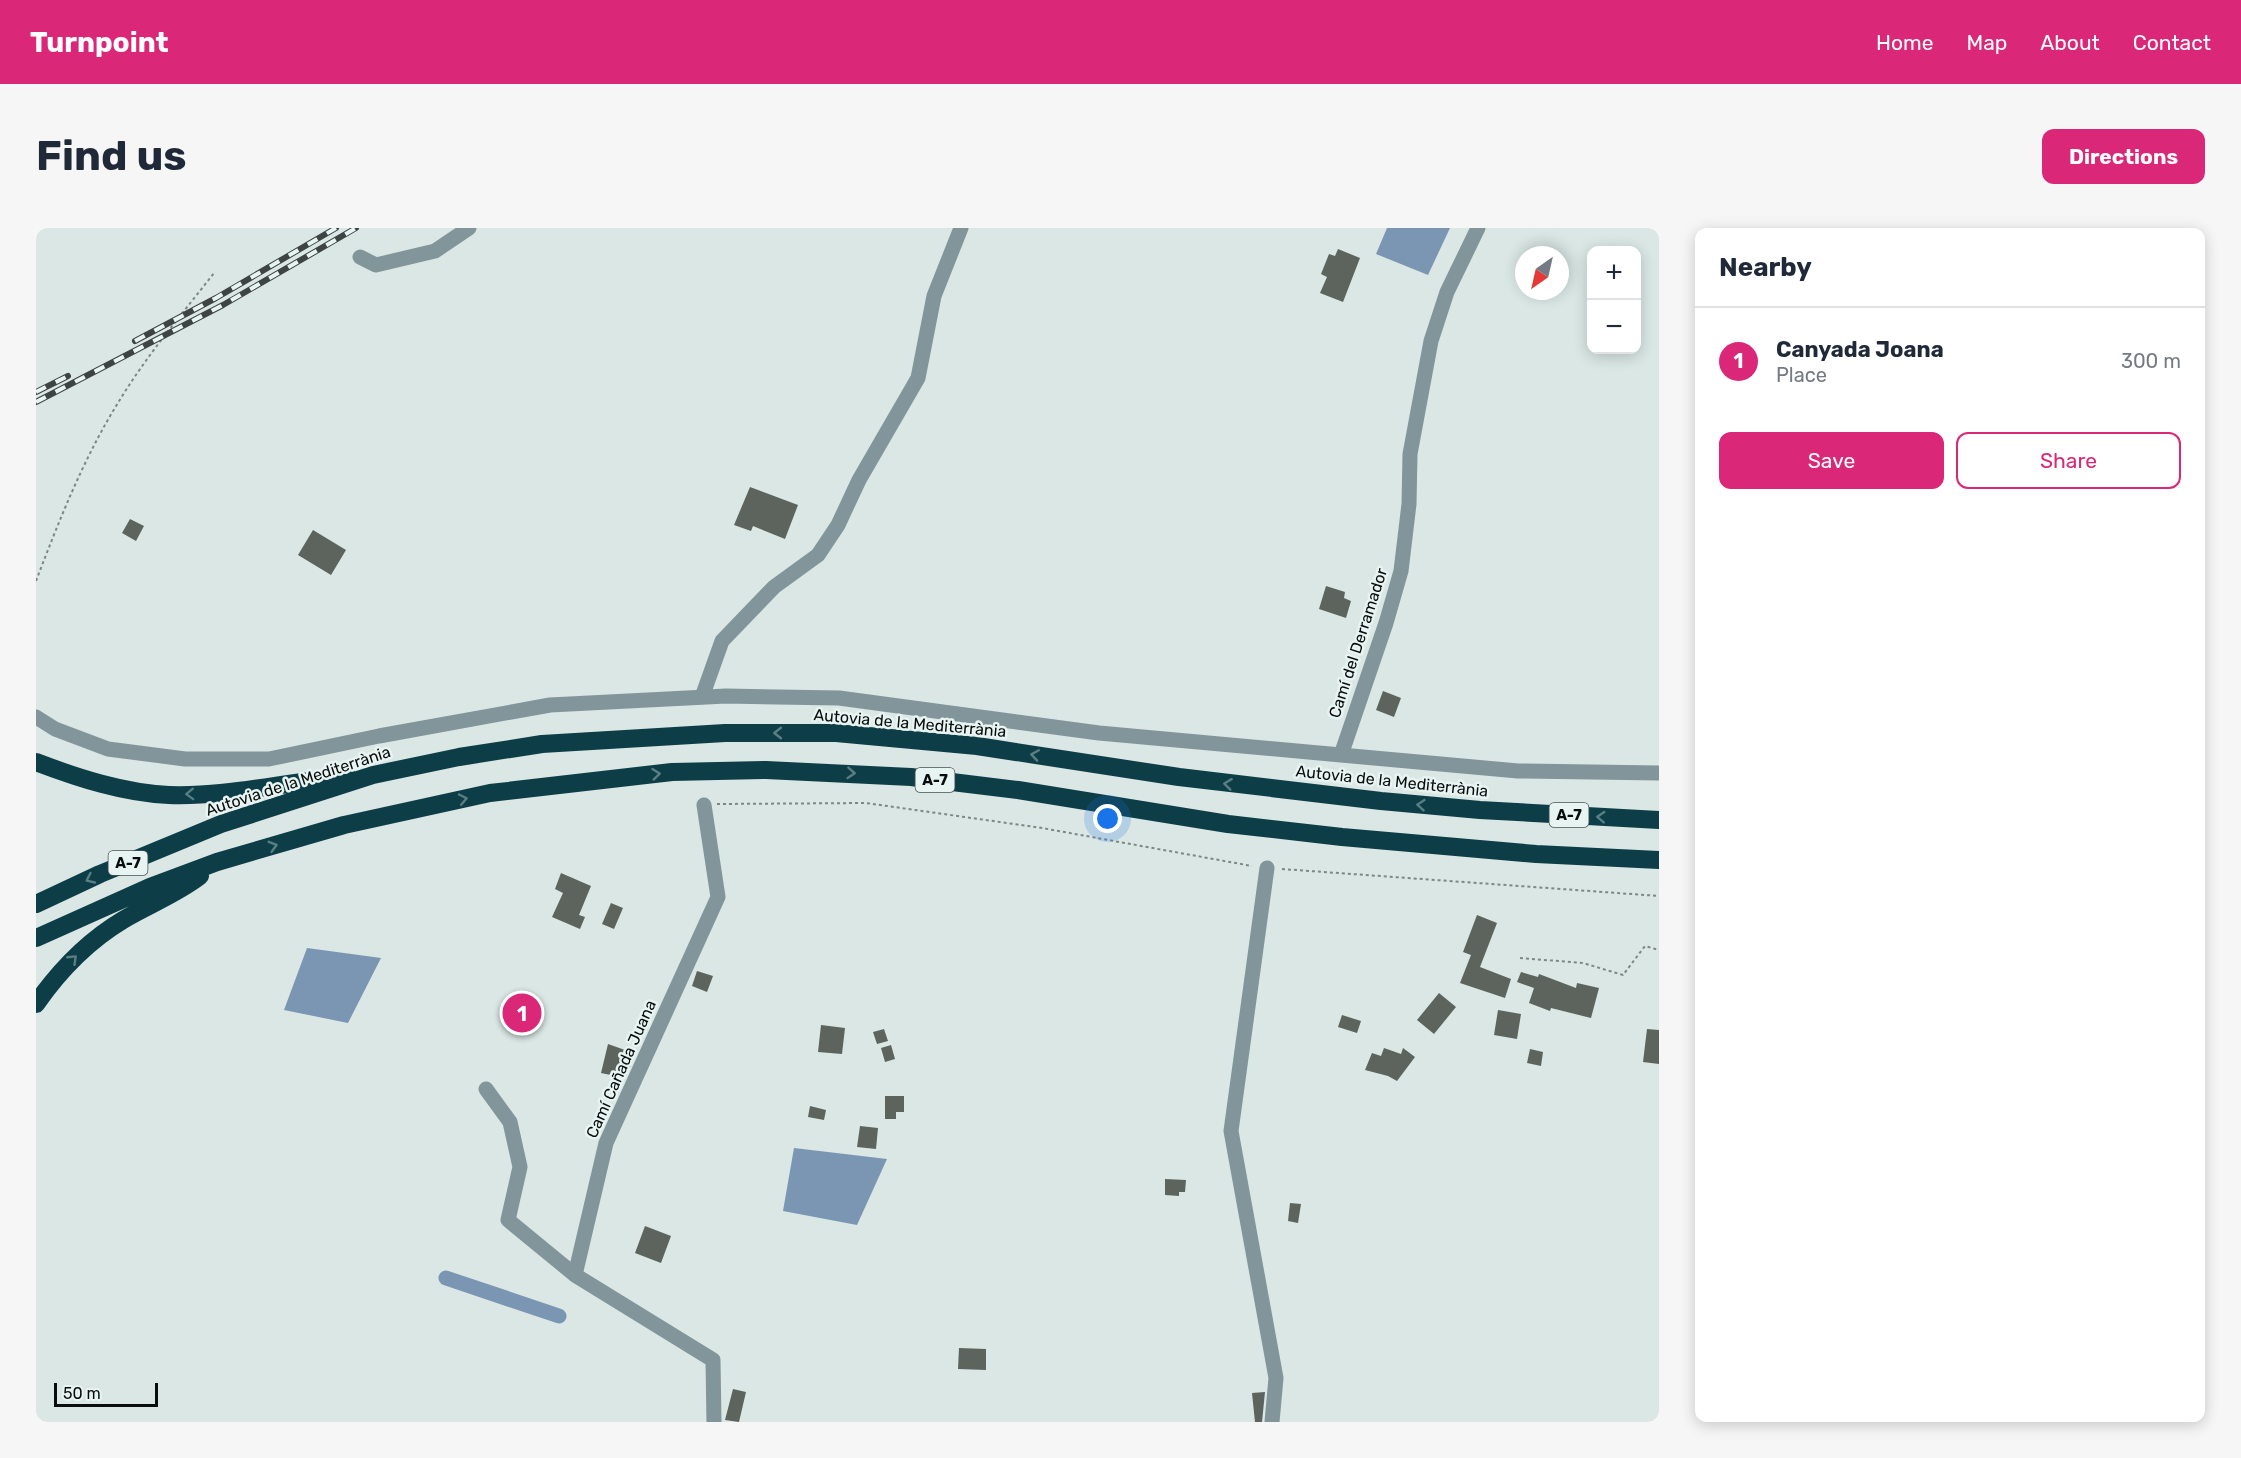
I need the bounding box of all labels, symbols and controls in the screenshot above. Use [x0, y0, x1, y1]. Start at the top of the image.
text: Turnpoint [30, 26, 169, 59]
text: Home [1876, 30, 1933, 55]
text: Map [1966, 30, 2007, 55]
text: About [2040, 30, 2100, 55]
text: Contact [2133, 30, 2211, 55]
button: Directions [2042, 129, 2205, 184]
text: Find us [36, 131, 187, 181]
north arrow [1515, 246, 1569, 300]
map controls [1587, 246, 1641, 354]
button: + [1587, 246, 1641, 300]
text: Nearby [1719, 252, 1812, 283]
button: − [1587, 300, 1641, 354]
text: Canyada Joana [1776, 336, 1944, 363]
text: 1 [1734, 349, 1743, 373]
text: 300 m [2121, 349, 2181, 373]
text: Place [1776, 363, 1827, 387]
button: Save [1719, 432, 1944, 489]
button: Share [1956, 432, 2181, 489]
street label: Camí del Derramador [1325, 566, 1391, 720]
street label: Autovia de la Mediterrània [813, 705, 1007, 741]
one-way arrow [773, 727, 782, 739]
street label: Autovia de la Mediterrània [203, 742, 393, 820]
one-way arrow [1030, 749, 1040, 762]
street label: Autovia de la Mediterrània [1295, 761, 1489, 801]
one-way arrow [846, 767, 855, 780]
one-way arrow [651, 768, 660, 780]
road number: A-7 [916, 768, 954, 792]
one-way arrow [1223, 778, 1232, 790]
one-way arrow [186, 788, 195, 801]
one-way arrow [457, 794, 467, 807]
one-way arrow [1417, 799, 1426, 812]
road number: A-7 [1550, 803, 1588, 827]
your location [1093, 804, 1122, 833]
one-way arrow [1596, 810, 1605, 823]
one-way arrow [267, 841, 278, 853]
road number: A-7 [108, 851, 148, 875]
one-way arrow [85, 871, 96, 883]
one-way arrow [66, 956, 77, 967]
pin: 1 [502, 990, 542, 1036]
street label: Camí Cañada Juana [582, 997, 660, 1141]
scale bar [54, 1380, 158, 1408]
text: 50 m [63, 1384, 101, 1403]

